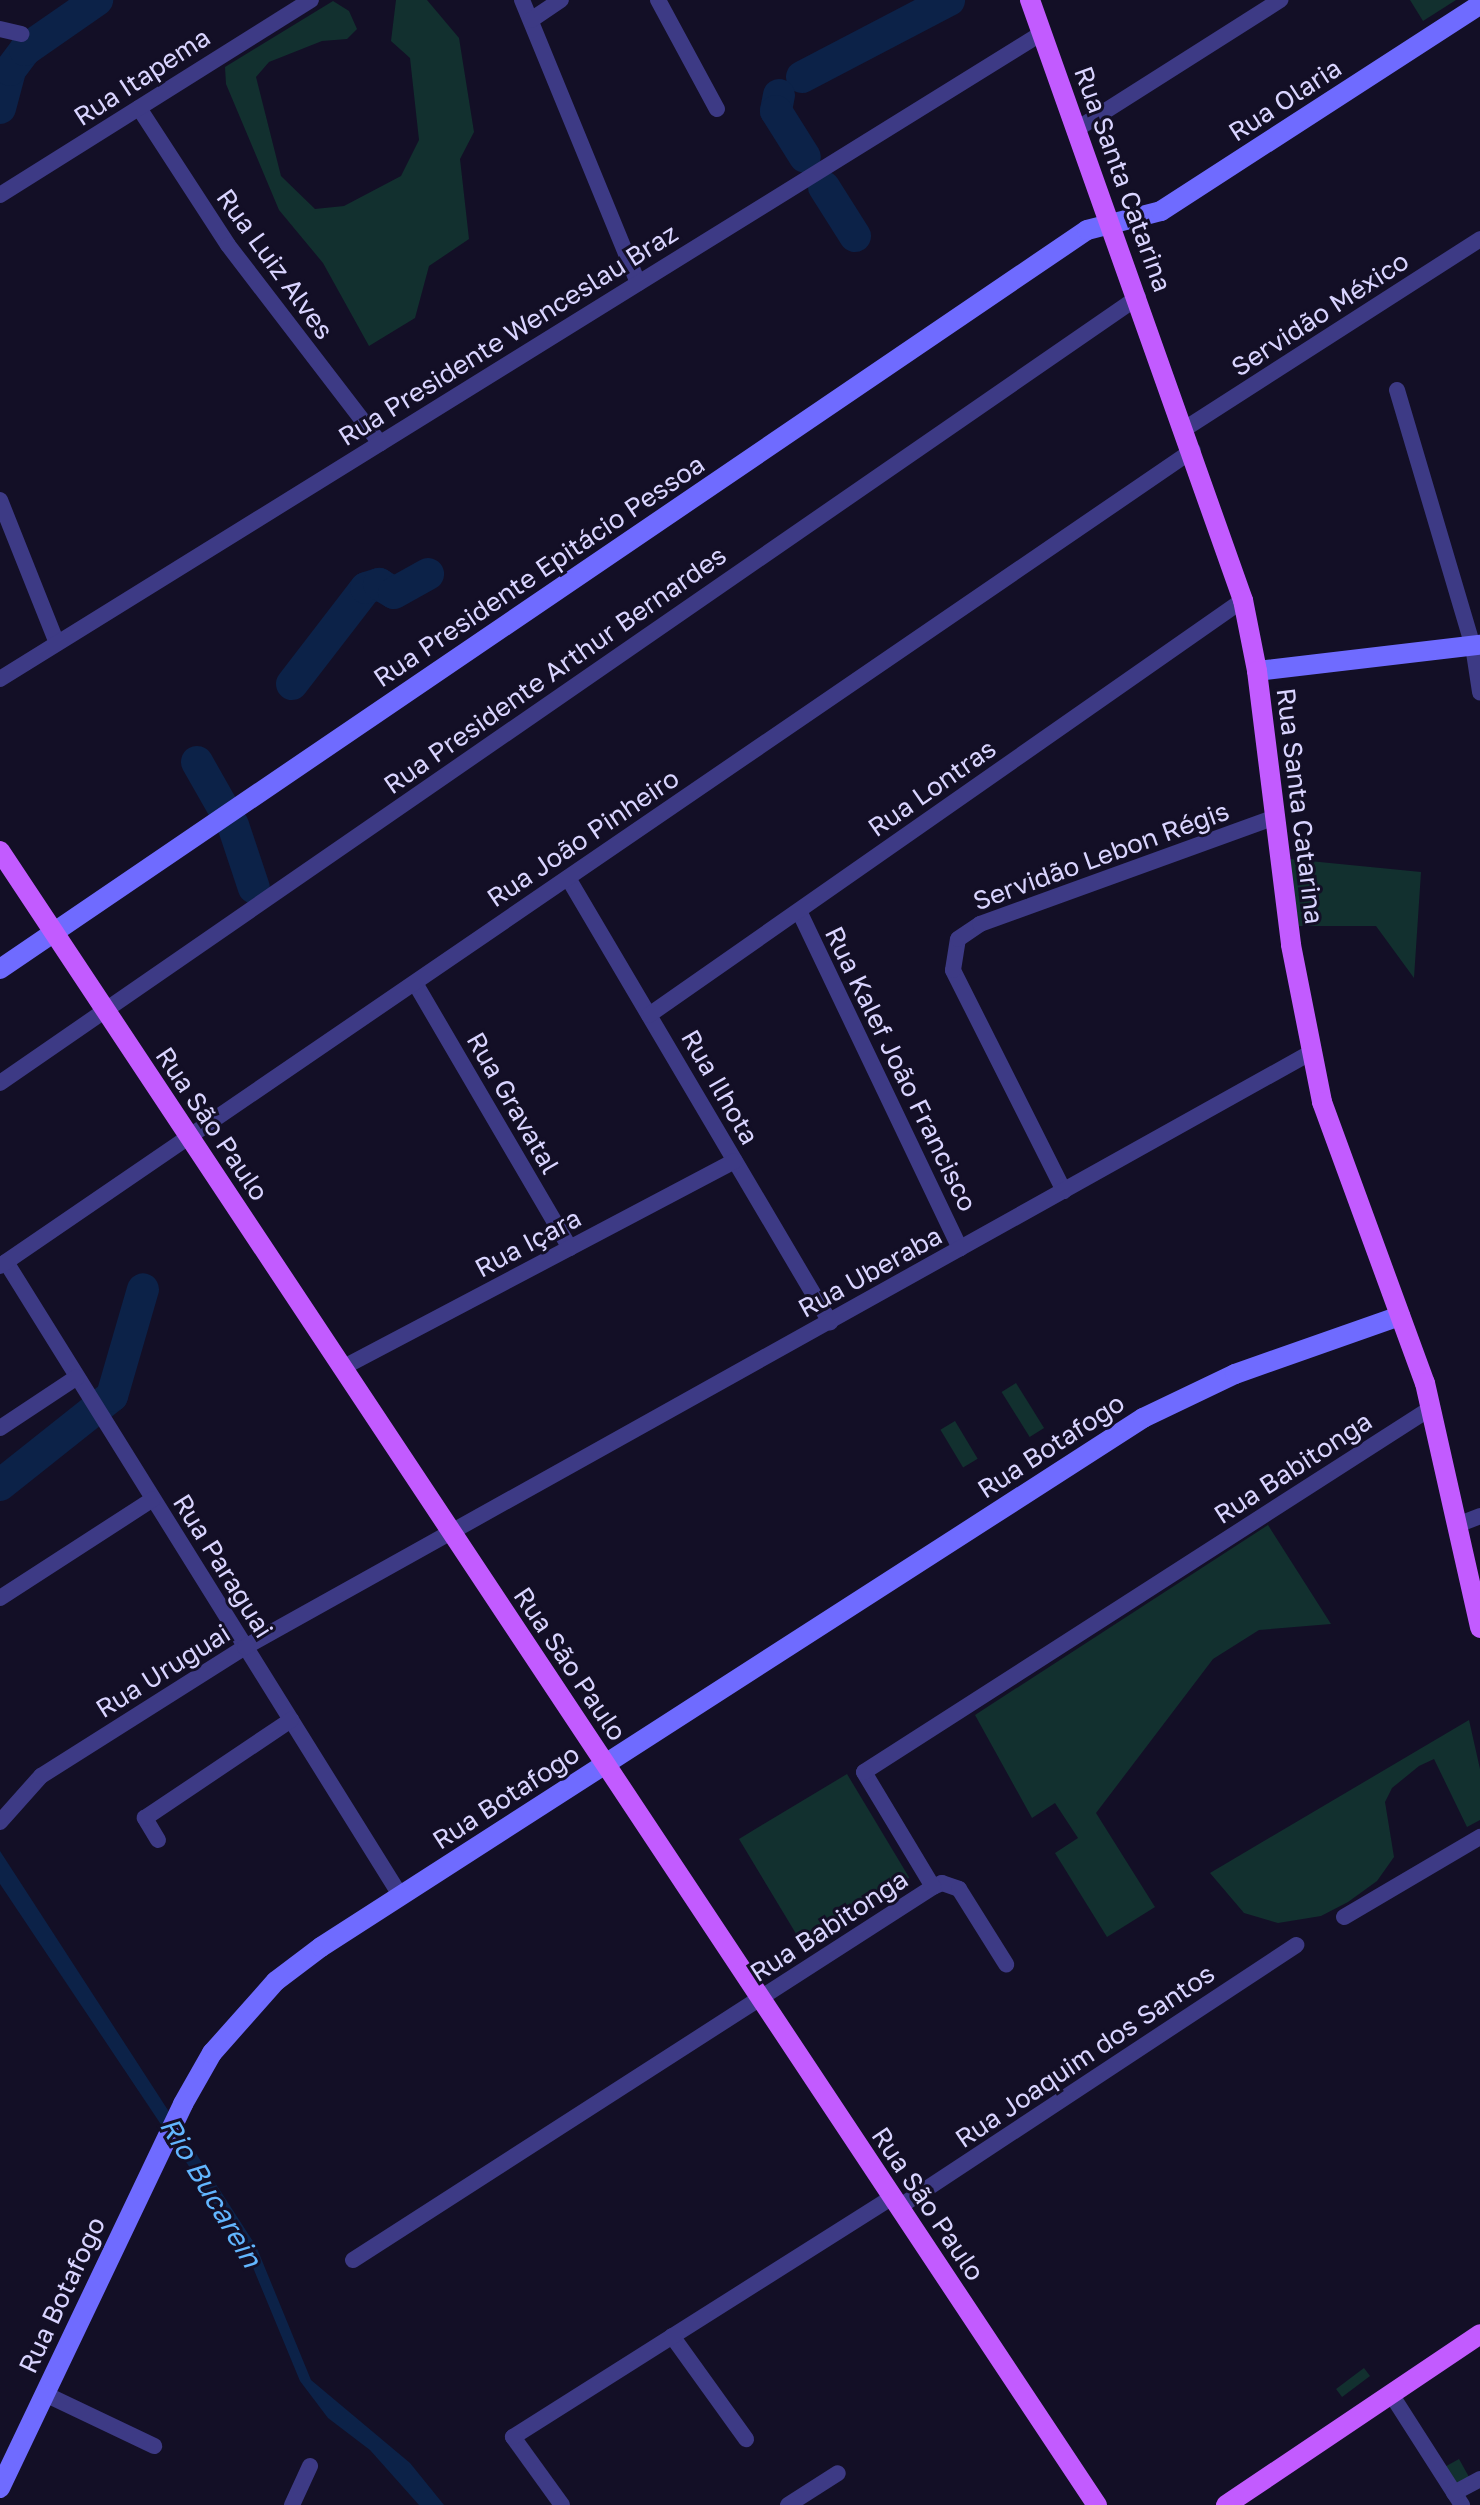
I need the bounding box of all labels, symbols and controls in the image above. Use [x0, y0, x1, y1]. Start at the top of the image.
street label: Rua Itapema [68, 21, 216, 133]
street label: Rua Olaria [1223, 52, 1347, 148]
street label: Rua Santa Catarina [1068, 62, 1178, 296]
street label: Rua Luiz Alves [210, 183, 340, 345]
street label: Rua Presidente Wenceslau Braz [333, 217, 683, 453]
street label: Servidão México [1226, 245, 1414, 383]
street label: Rua Presidente Epitácio Pessoa [368, 448, 710, 694]
street label: Rua Presidente Arthur Bernardes [378, 539, 732, 801]
street label: Rua Santa Catarina [1270, 686, 1330, 926]
street label: Rua Lontras [862, 733, 1002, 843]
street label: Rua João Pinheiro [481, 762, 685, 914]
street label: Servidão Lebon Régis [969, 795, 1233, 917]
street label: Rua Kalef João Francisco [818, 922, 984, 1216]
street label: Rua Ilhota [675, 1024, 765, 1150]
street label: Rua Gravatal [460, 1027, 566, 1179]
street label: Rua São Paulo [149, 1041, 275, 1207]
street label: Rua Içara [470, 1202, 586, 1284]
street label: Rua Uberaba [793, 1220, 947, 1324]
street label: Rua Botafogo [972, 1387, 1130, 1505]
street label: Rua Babitonga [1208, 1405, 1378, 1531]
street label: Rua Paraguai [166, 1488, 280, 1644]
street label: Rua São Paulo [507, 1581, 633, 1747]
street label: Rua Uruguai [90, 1617, 236, 1725]
street label: Rua Botafogo [427, 1738, 585, 1856]
street label: Rua Babitonga [744, 1863, 914, 1989]
street label: Rua Joaquim dos Santos [950, 1958, 1220, 2154]
water label: Rio Bucarein [153, 2111, 269, 2273]
street label: Rua São Paulo [865, 2121, 991, 2287]
street label: Rua Botafogo [12, 2212, 112, 2378]

